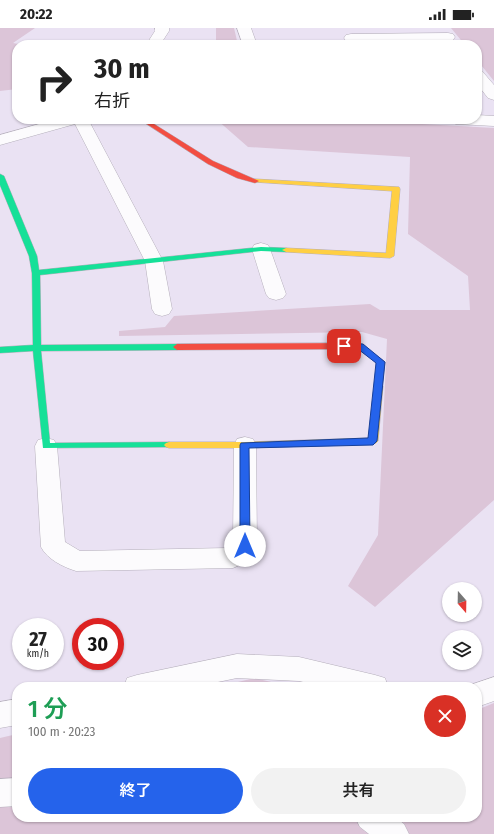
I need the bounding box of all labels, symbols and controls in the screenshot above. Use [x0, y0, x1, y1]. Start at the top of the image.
text: 20:22 [20, 5, 52, 23]
text: 30 m [94, 52, 150, 85]
icon: right [28, 56, 80, 108]
text: 右折 [94, 90, 130, 112]
pin [327, 329, 361, 363]
icon: arrive [333, 335, 355, 357]
position arrow [224, 525, 266, 567]
north arrow [442, 582, 482, 622]
map controls [442, 582, 482, 670]
speed limit sign: 30 [72, 618, 124, 670]
text: 27 [29, 627, 47, 651]
button: layers [442, 630, 482, 670]
text: km/h [27, 648, 49, 660]
text: 1 分 [28, 695, 67, 723]
button: close [424, 695, 466, 737]
text: 100 m · 20:23 [28, 724, 95, 739]
button: 終了 [28, 768, 243, 814]
button: 共有 [251, 768, 466, 814]

